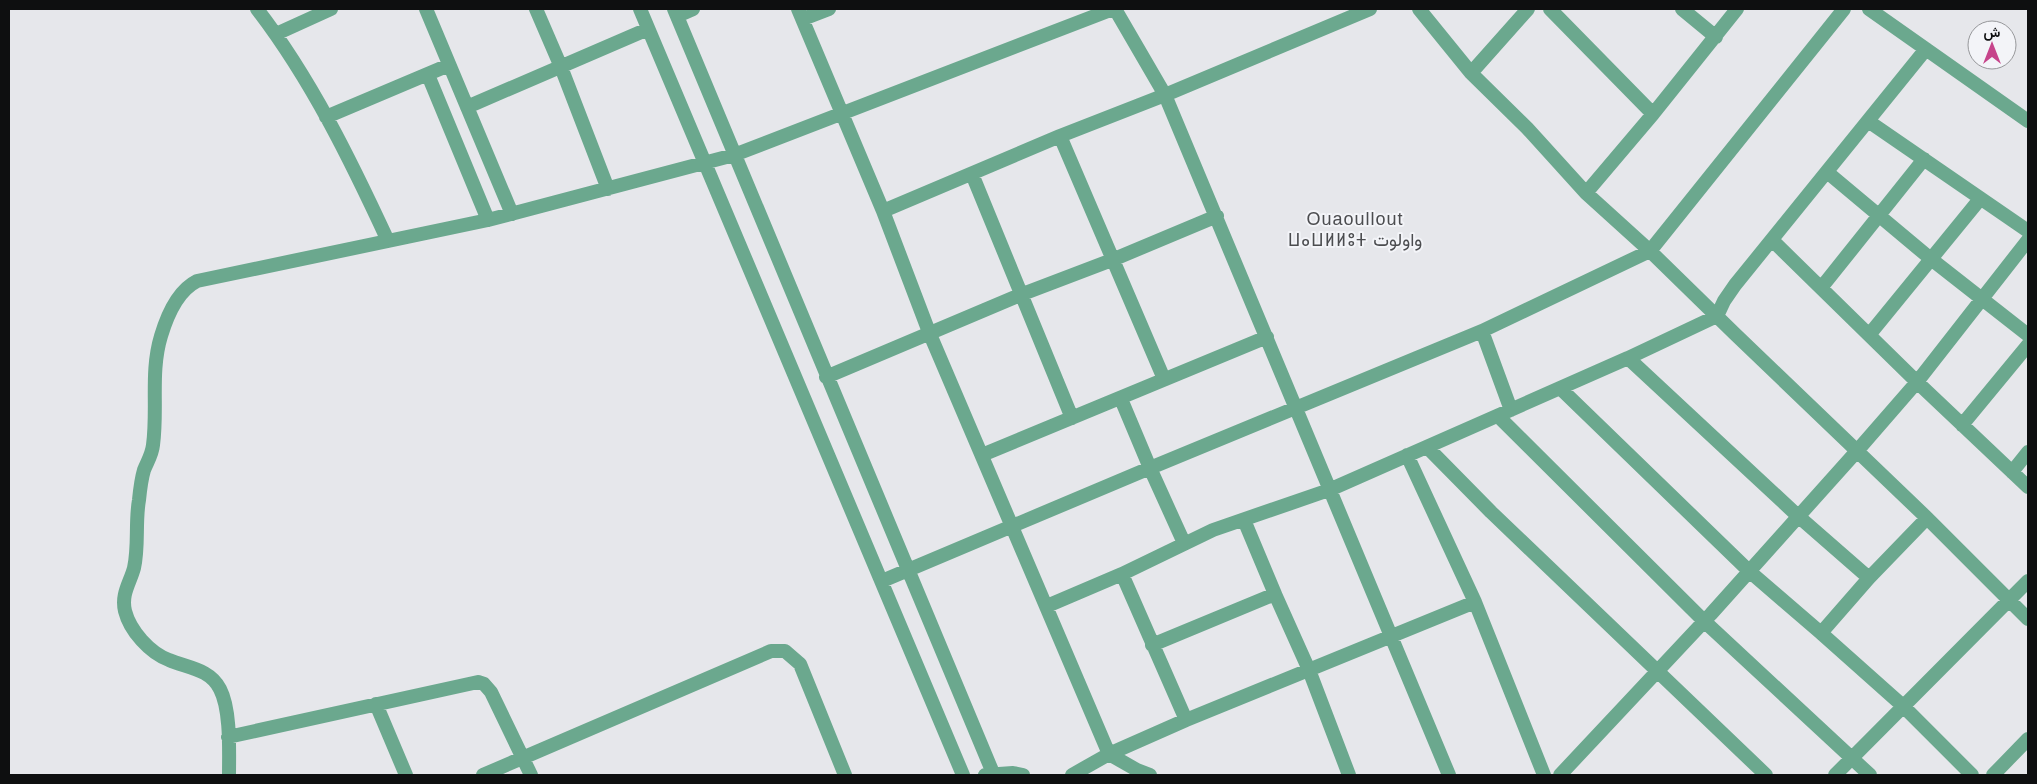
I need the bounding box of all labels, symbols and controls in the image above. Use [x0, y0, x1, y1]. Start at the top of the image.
north arrow [1967, 20, 2017, 70]
text: ش [1984, 24, 2001, 41]
district label: Ouaoullout ⵡⴰⵡⵍⵍⵓⵜ واولوت [1288, 209, 1422, 251]

